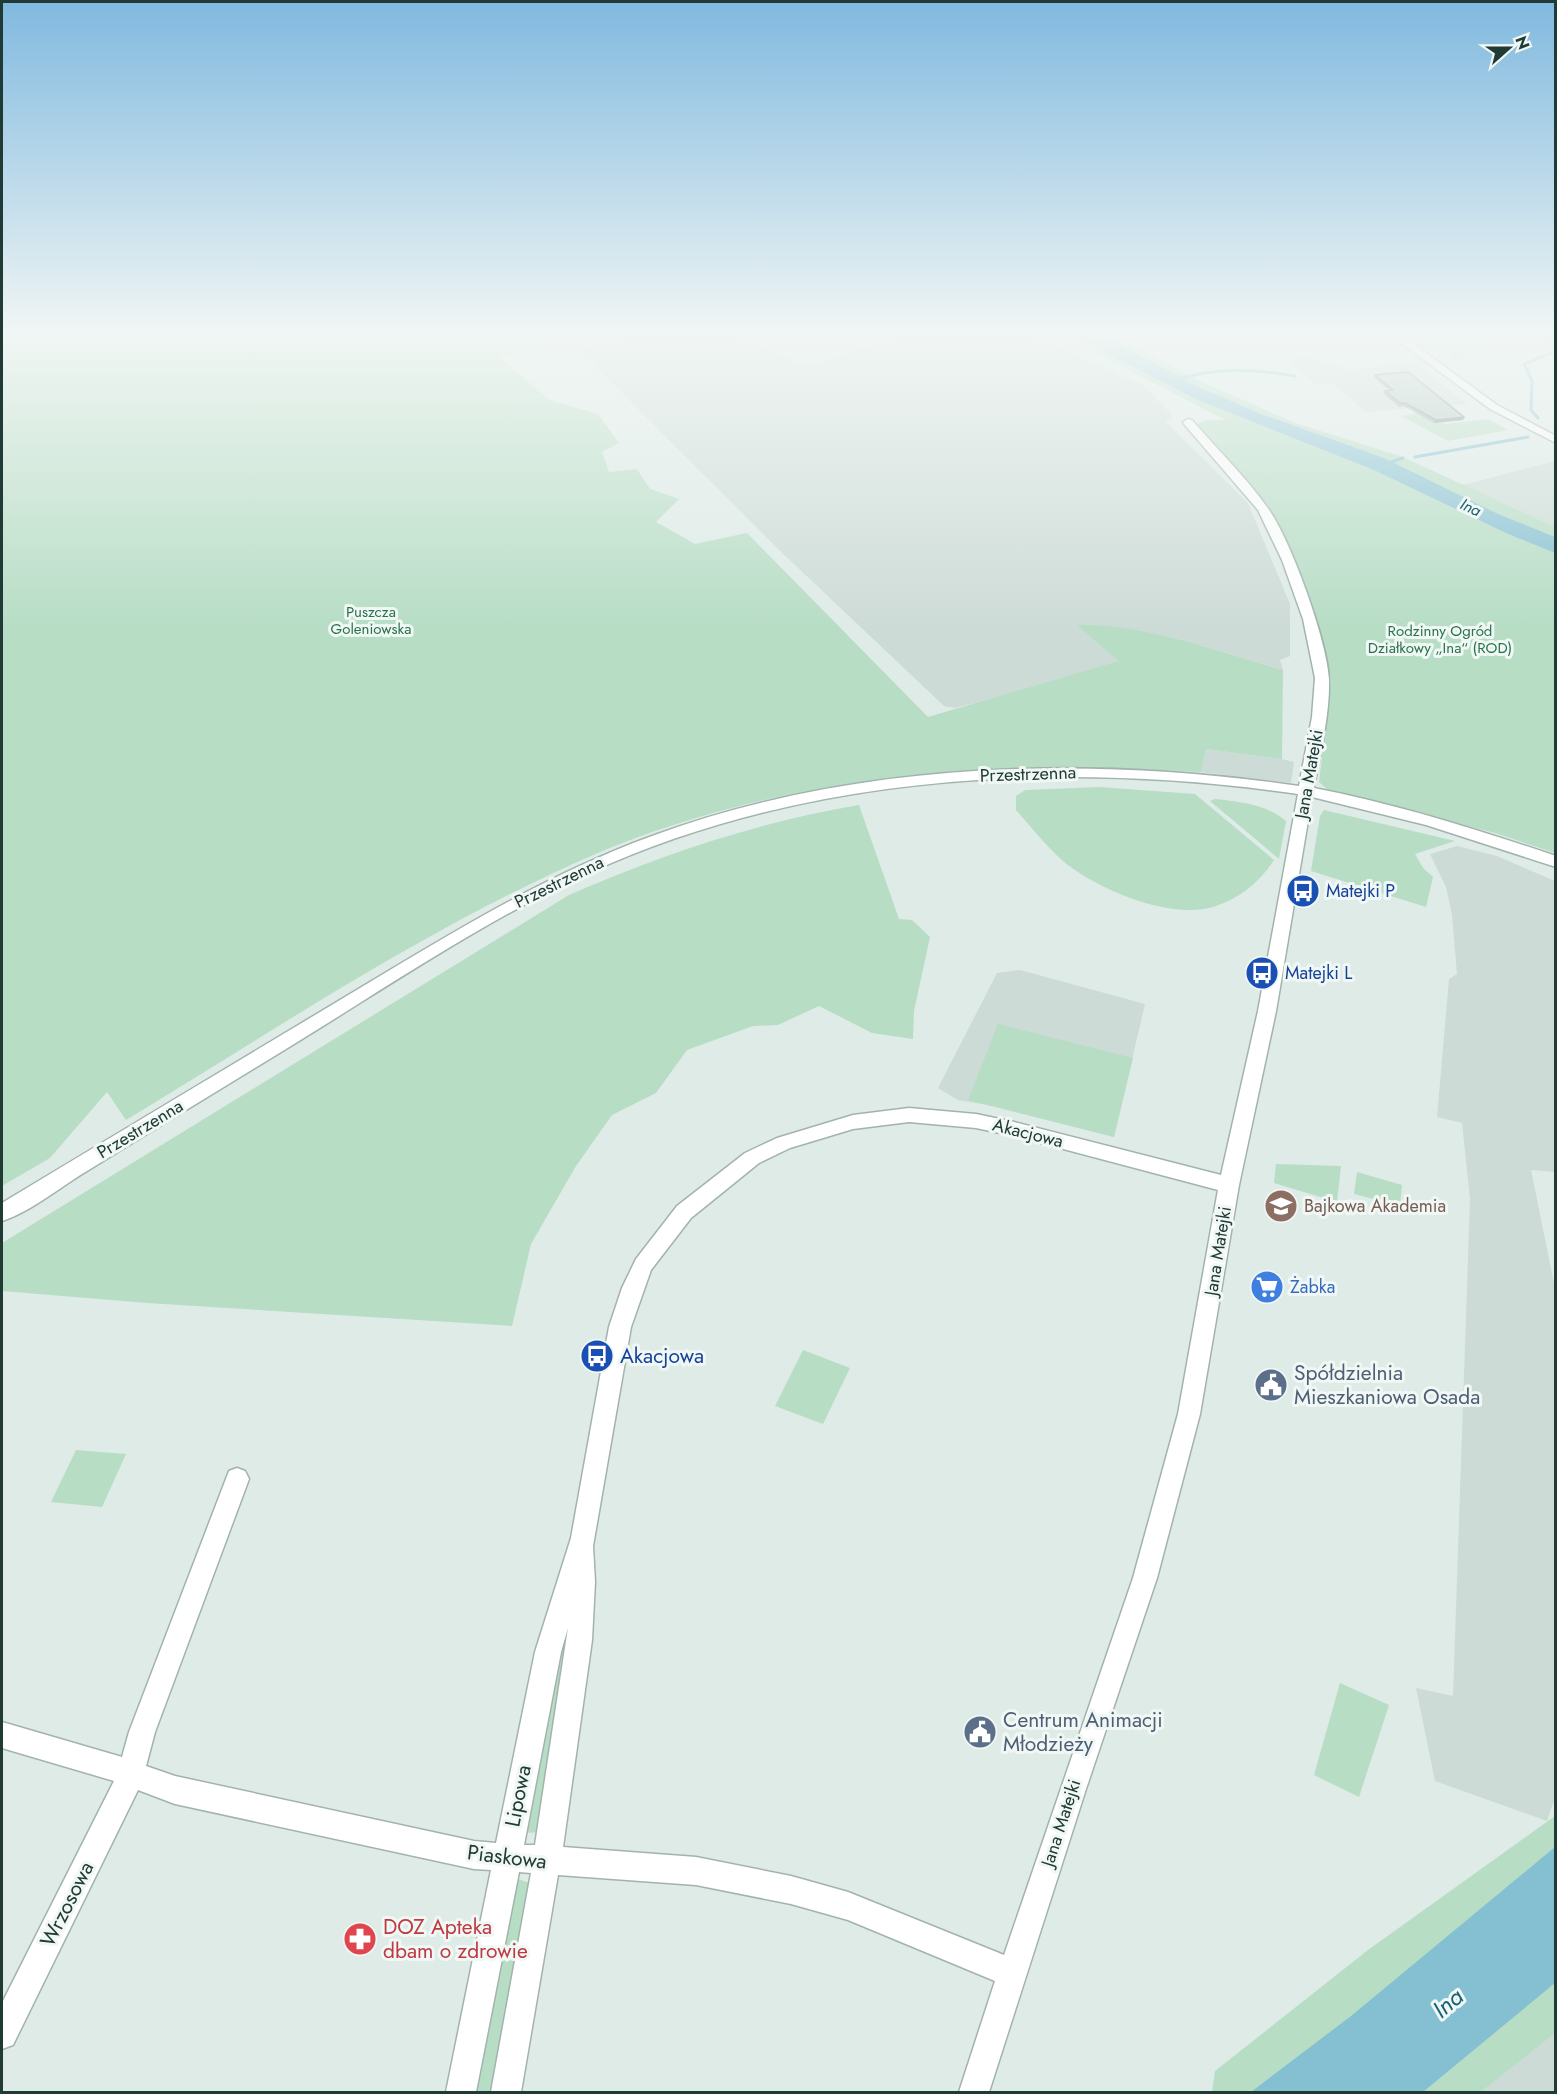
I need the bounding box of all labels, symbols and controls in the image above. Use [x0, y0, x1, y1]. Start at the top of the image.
north arrow [1479, 18, 1539, 78]
text: N [1510, 33, 1536, 53]
water label: Ina [1456, 493, 1485, 522]
park label: Puszcza Goleniowska [331, 601, 411, 640]
park label: Rodzinny Ogród Działkowy „Ina“ (ROD) [1368, 620, 1512, 659]
street label: Jana Matejki [1288, 727, 1330, 823]
street label: Przestrzenna [979, 759, 1077, 789]
street label: Przestrzenna [510, 849, 608, 915]
bus stop icon: Matejki P [1285, 873, 1321, 909]
place label: Matejki P [1326, 878, 1395, 904]
bus stop icon: Matejki L [1244, 955, 1280, 991]
place label: Matejki L [1285, 960, 1352, 986]
street label: Przestrzenna [92, 1093, 188, 1165]
street label: Akacjowa [990, 1112, 1066, 1154]
school or university icon: Bajkowa Akademia [1263, 1188, 1299, 1224]
place label: Bajkowa Akademia [1304, 1193, 1446, 1219]
street label: Jana Matejki [1198, 1204, 1238, 1300]
supermarket icon: Żabka [1249, 1269, 1285, 1305]
place label: Żabka [1290, 1274, 1335, 1300]
bus stop icon: Akacjowa [579, 1338, 615, 1374]
place label: Akacjowa [620, 1341, 704, 1371]
place label: Spółdzielnia Mieszkaniowa Osada [1294, 1358, 1480, 1412]
public building icon: Spółdzielnia Mieszkaniowa Osada [1253, 1367, 1289, 1403]
place label: Centrum Animacji Młodzieży [1003, 1705, 1163, 1759]
public building icon: Centrum Animacji Młodzieży [962, 1714, 998, 1750]
street label: Lipowa [497, 1763, 539, 1829]
street label: Jana Matejki [1034, 1776, 1087, 1872]
street label: Piaskowa [465, 1837, 549, 1877]
street label: Wrzosowa [33, 1856, 101, 1952]
place label: DOZ Apteka dbam o zdrowie [383, 1912, 528, 1966]
pharmacy icon: DOZ Apteka dbam o zdrowie [342, 1921, 378, 1957]
water label: Ina [1424, 1979, 1471, 2026]

